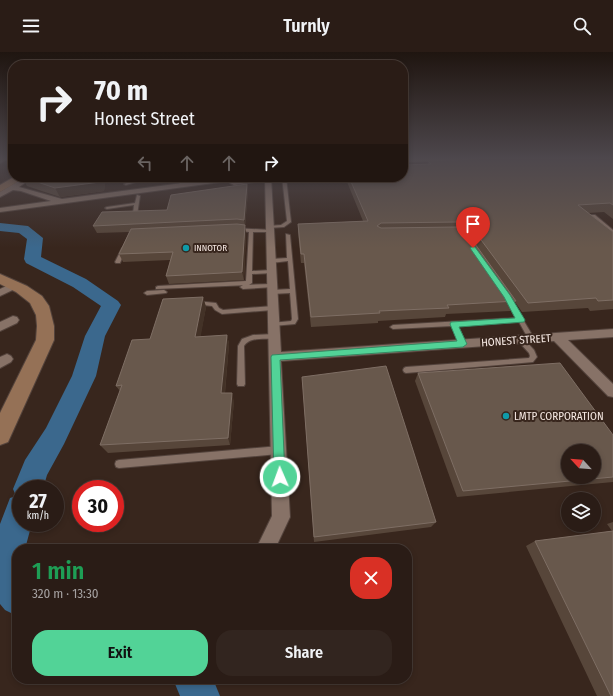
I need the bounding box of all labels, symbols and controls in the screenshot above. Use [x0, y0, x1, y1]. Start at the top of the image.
icon: menu [20, 15, 42, 37]
text: Turnly [283, 15, 330, 37]
icon: search [571, 15, 593, 37]
text: 70 m [94, 74, 148, 107]
icon: right [28, 76, 80, 128]
text: Honest Street [94, 108, 195, 130]
icon: left [134, 152, 156, 174]
icon: ahead [176, 152, 198, 174]
icon: ahead [218, 152, 240, 174]
icon: right [260, 152, 282, 174]
pin [456, 207, 490, 248]
icon: arrive [462, 213, 484, 235]
marker: INNOTOR [181, 243, 191, 253]
place label: INNOTOR [194, 243, 227, 253]
street label: HONEST STREET [481, 332, 552, 349]
place label: LMTP CORPORATION [514, 410, 604, 423]
marker: LMTP CORPORATION [501, 411, 511, 421]
north arrow [561, 444, 601, 484]
map controls [561, 444, 601, 532]
position arrow [259, 456, 301, 498]
speed limit sign: 30 [72, 480, 124, 532]
text: 27 [29, 489, 47, 513]
button: layers [561, 492, 601, 532]
text: km/h [27, 510, 49, 522]
text: 1 min [32, 557, 84, 585]
button: close [350, 557, 392, 599]
text: 320 m · 13:30 [32, 586, 99, 601]
button: Exit [32, 630, 208, 676]
button: Share [216, 630, 392, 676]

